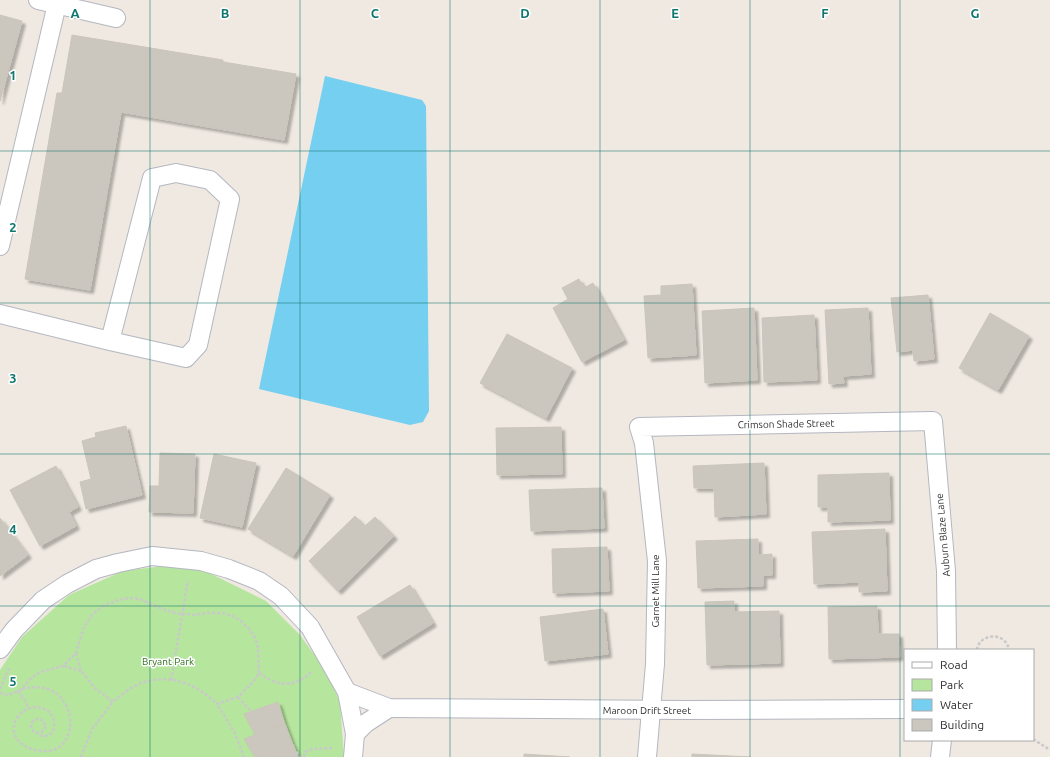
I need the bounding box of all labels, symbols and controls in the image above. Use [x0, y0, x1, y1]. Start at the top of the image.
text: A [70, 6, 80, 20]
text: B [221, 6, 230, 20]
text: C [371, 6, 380, 20]
text: D [520, 6, 530, 20]
text: E [671, 6, 679, 20]
text: F [821, 6, 829, 20]
text: G [971, 6, 980, 20]
text: 1 [9, 68, 17, 82]
text: 2 [9, 220, 17, 234]
text: 3 [9, 371, 17, 385]
street label: Crimson Shade Street [737, 418, 835, 430]
street label: Auburn Blaze Lane [934, 493, 952, 577]
text: 4 [9, 522, 17, 536]
street label: Garnet Mill Lane [650, 554, 661, 628]
legend [904, 649, 1034, 741]
park label: Bryant Park [142, 656, 194, 667]
text: Road [940, 658, 968, 671]
text: 5 [9, 674, 17, 688]
text: Park [940, 678, 964, 691]
text: Water [940, 698, 973, 711]
street label: Maroon Drift Street [603, 705, 691, 716]
text: Building [940, 718, 984, 731]

